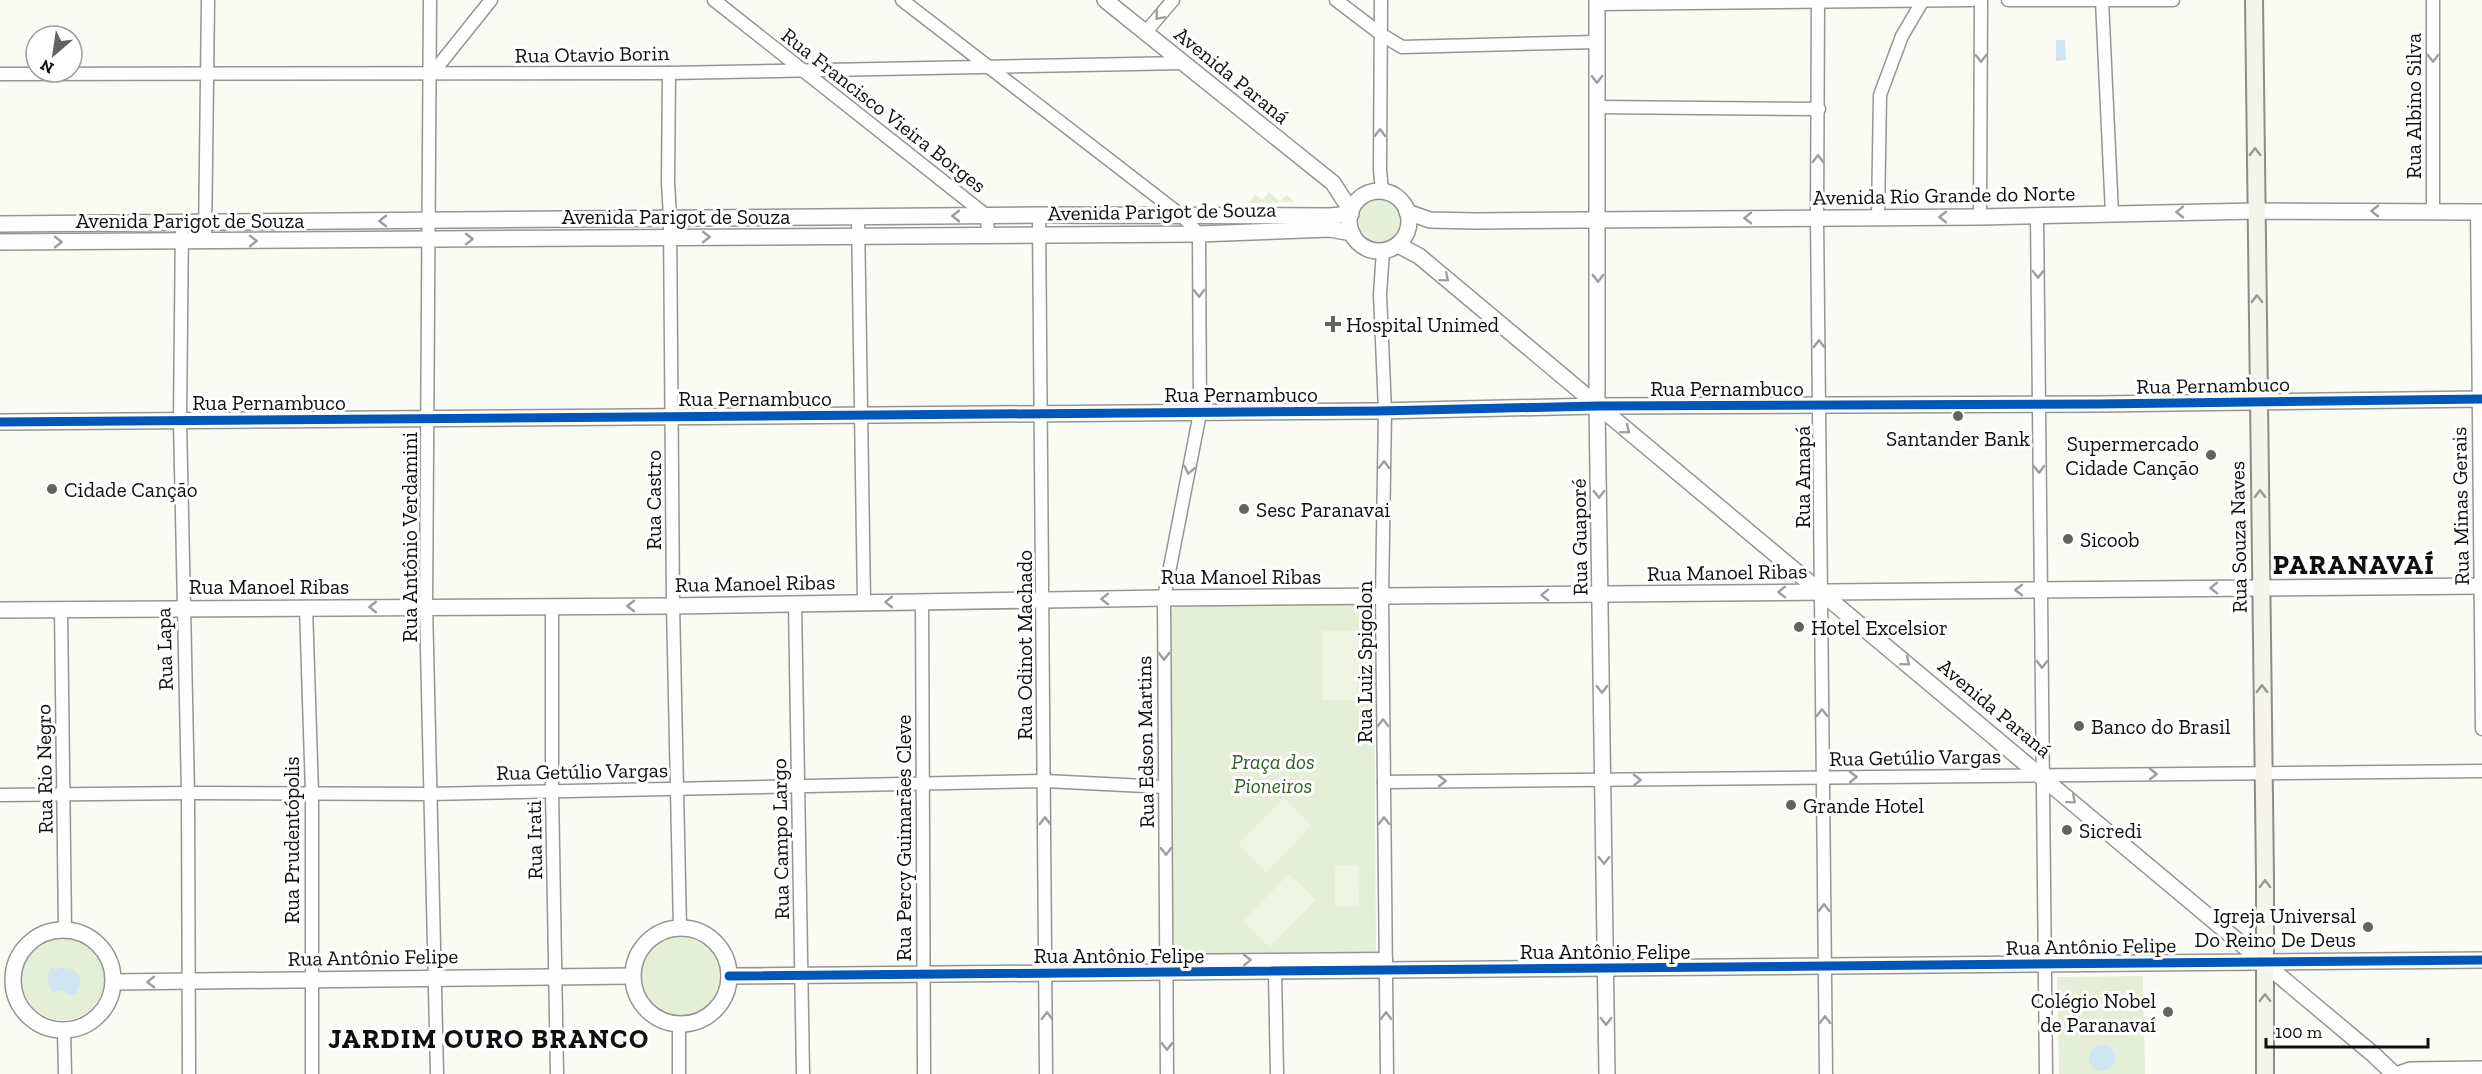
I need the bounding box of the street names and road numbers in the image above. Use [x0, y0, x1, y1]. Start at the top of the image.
street label: Avenida Paraná [1170, 21, 1294, 129]
street label: Rua Francisco Vieira Borges [777, 22, 991, 198]
street label: Rua Albino Silva [2401, 33, 2426, 179]
street label: Rua Otavio Borin [514, 40, 670, 68]
street label: Avenida Rio Grande do Norte [1812, 180, 2076, 210]
street label: Avenida Parigot de Souza [1047, 197, 1277, 225]
street label: Avenida Parigot de Souza [562, 204, 790, 229]
street label: Avenida Parigot de Souza [76, 208, 304, 233]
street label: Rua Pernambuco [2136, 371, 2290, 399]
street label: Rua Pernambuco [1650, 376, 1804, 401]
street label: Rua Pernambuco [1164, 382, 1318, 407]
street label: Rua Pernambuco [678, 386, 832, 411]
street label: Rua Pernambuco [192, 390, 346, 415]
street label: Rua Amapá [1790, 426, 1815, 528]
street label: Rua Minas Gerais [2446, 426, 2474, 586]
street label: Rua Antônio Verdamini [397, 432, 422, 642]
street label: Rua Castro [641, 450, 666, 550]
street label: Rua Souza Naves [2224, 461, 2252, 613]
street label: Rua Guaporé [1565, 478, 1593, 596]
street label: Rua Odinot Machado [1012, 550, 1037, 740]
street label: Rua Manoel Ribas [1647, 558, 1807, 586]
street label: Rua Manoel Ribas [1161, 564, 1321, 589]
street label: Rua Manoel Ribas [675, 569, 835, 597]
street label: Rua Manoel Ribas [189, 574, 349, 599]
street label: Rua Luiz Spigolon [1352, 581, 1377, 743]
street label: Rua Lapa [150, 607, 178, 691]
street label: Avenida Paraná [1933, 653, 2057, 763]
street label: Rua Edson Martins [1131, 656, 1159, 828]
street label: Rua Rio Negro [30, 704, 58, 834]
street label: Rua Percy Guimarães Cleve [891, 715, 916, 961]
street label: Rua Getúlio Vargas [1829, 743, 2001, 771]
street label: Rua Prudentópolis [279, 756, 304, 924]
street label: Rua Getúlio Vargas [496, 757, 668, 785]
street label: Rua Campo Largo [766, 758, 794, 920]
street label: Rua Irati [521, 800, 547, 880]
street label: Rua Antônio Felipe [2005, 932, 2177, 960]
street label: Rua Antônio Felipe [1520, 939, 1690, 964]
street label: Rua Antônio Felipe [287, 943, 459, 971]
street label: Rua Antônio Felipe [1034, 943, 1204, 968]

